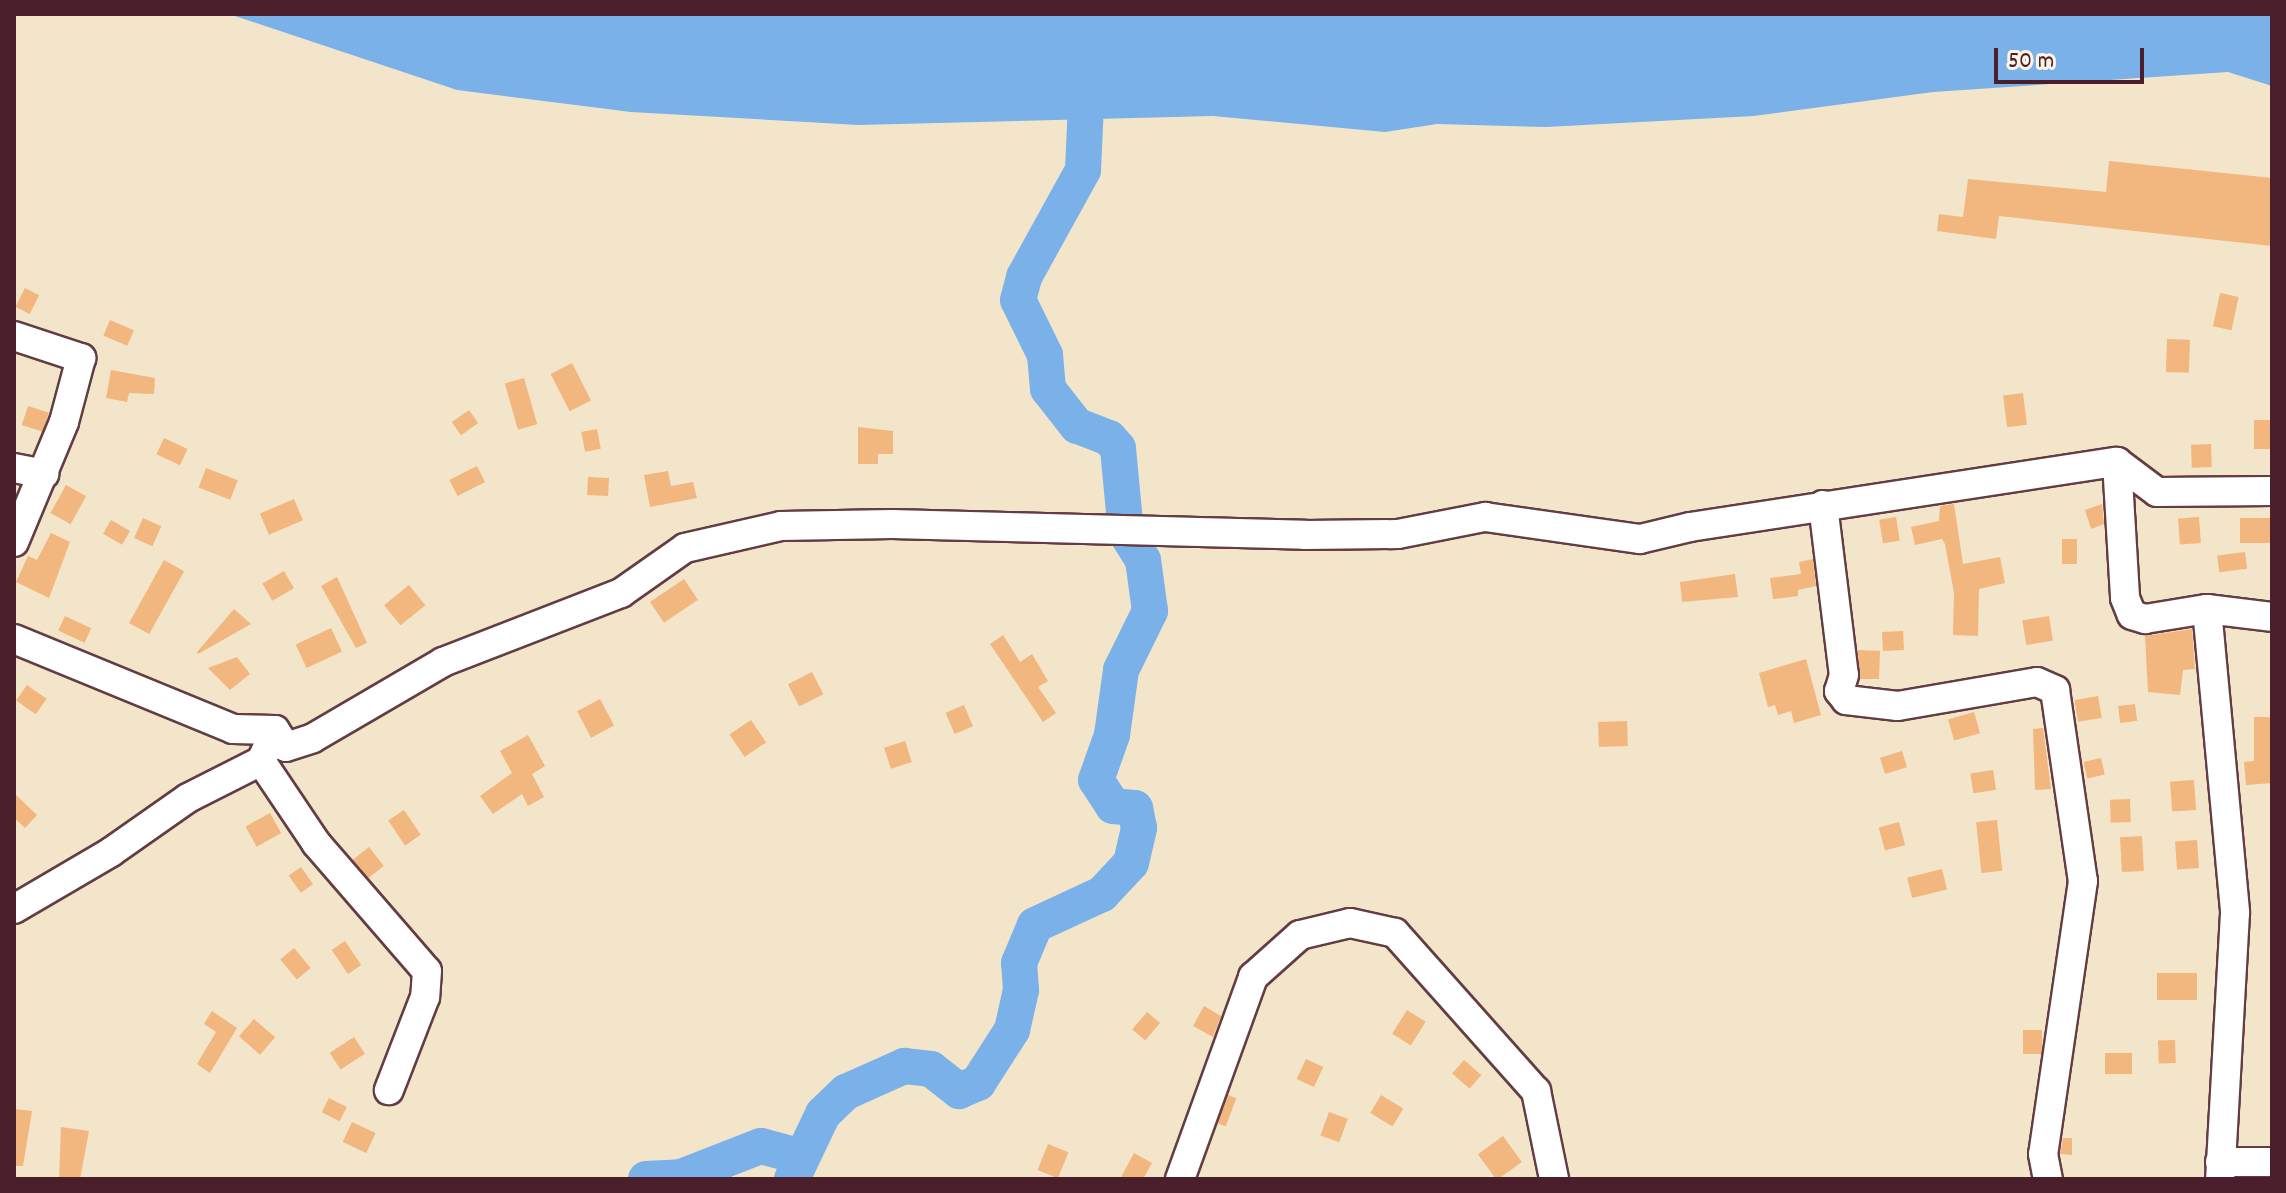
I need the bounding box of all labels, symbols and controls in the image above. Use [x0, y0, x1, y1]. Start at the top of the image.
scale bar [1998, 32, 2148, 82]
text: 50 m [2008, 45, 2054, 79]

